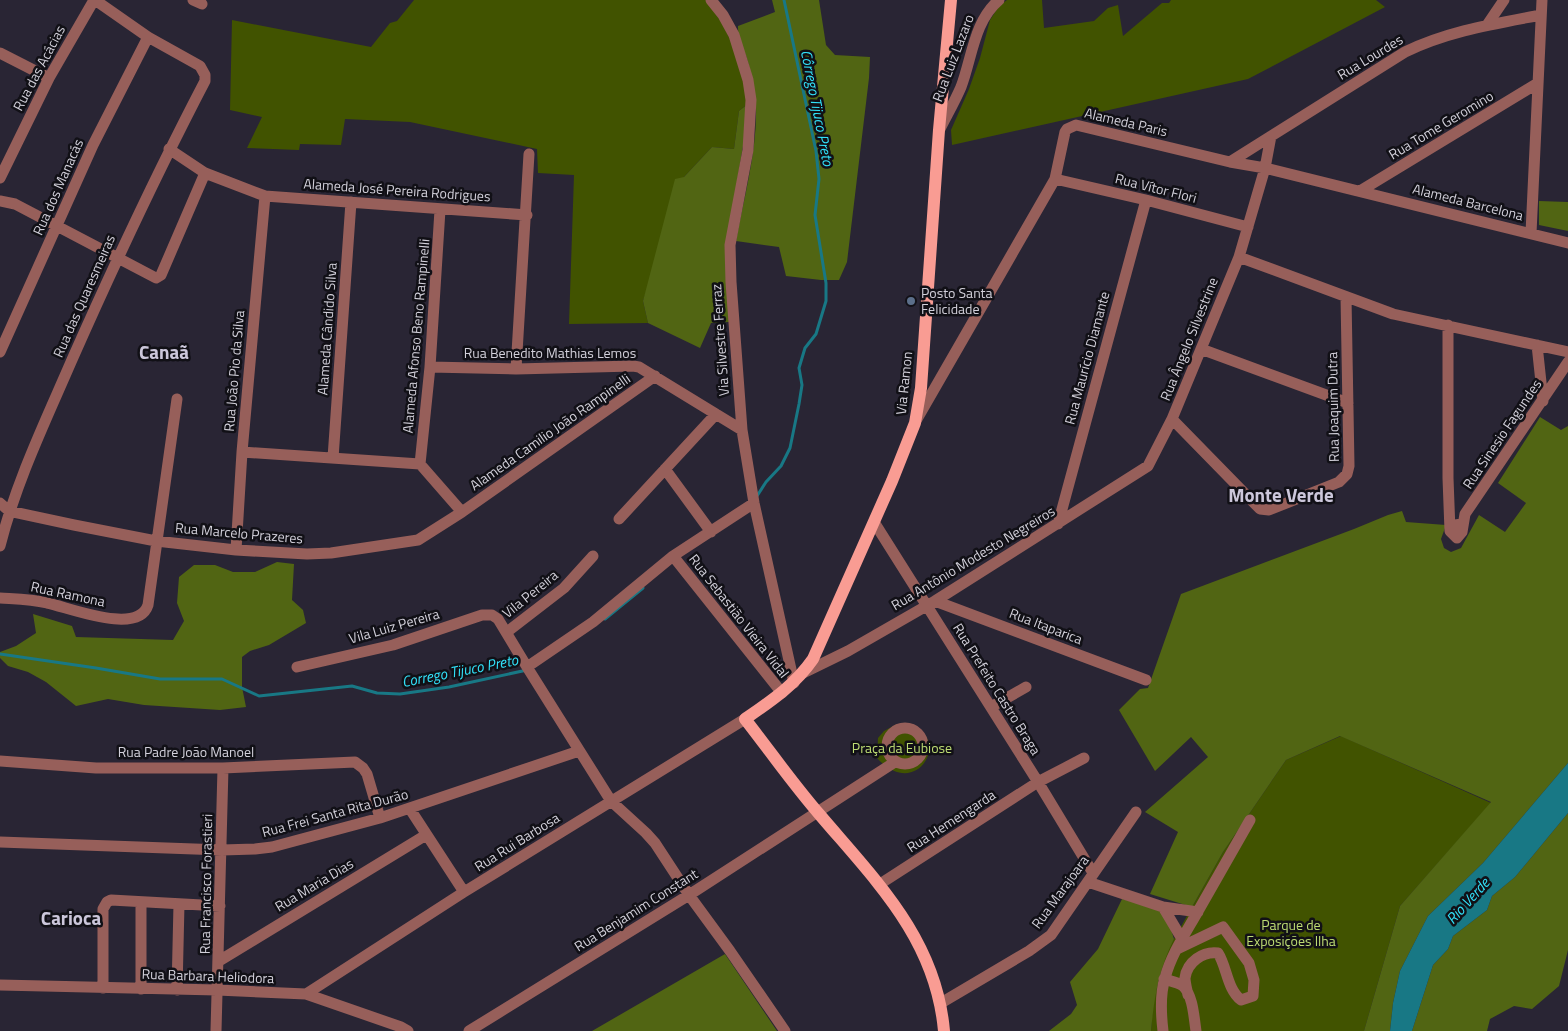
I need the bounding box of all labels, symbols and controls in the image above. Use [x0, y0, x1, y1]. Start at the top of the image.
street label: Rua Luiz Lazaro [926, 11, 979, 104]
street label: Rua das Acácias [7, 21, 70, 114]
street label: Rua Lourdes [1333, 29, 1407, 84]
water label: Côrrego Tijuco Preto [795, 48, 840, 169]
street label: Rua Tome Geromino [1384, 85, 1497, 164]
street label: Alameda Paris [1083, 102, 1170, 141]
street label: Rua dos Manacás [27, 135, 88, 238]
street label: Rua Vítor Flori [1113, 167, 1199, 208]
street label: Alameda José Pereira Rodrigues [303, 172, 491, 207]
street label: Alameda Barcelona [1411, 178, 1526, 225]
street label: Rua das Quaresmeiras [47, 231, 120, 361]
street label: Alameda Afonso Beno Rampinelli [397, 238, 434, 434]
street label: Alameda Cândido Silva [311, 262, 342, 396]
street label: Rua Ângelo Silvestrine [1154, 274, 1223, 404]
place label: Posto Santa Felicidade [921, 282, 993, 319]
street label: Via Silvestre Ferraz [705, 283, 734, 397]
street label: Rua Maurício Diamante [1059, 289, 1114, 427]
marker: Posto Santa Felicidade [905, 295, 917, 307]
street label: Rua João Pio da Silva [218, 309, 249, 433]
district label: Canaã [139, 337, 189, 366]
street label: Rua Benedito Mathias Lemos [464, 342, 636, 363]
street label: Via Ramon [890, 350, 917, 416]
street label: Rua Joaquim Dutra [1321, 352, 1344, 462]
street label: Alameda Camilio João Rampinelli [465, 368, 634, 495]
street label: Rua Sinesio Fagundes [1457, 375, 1546, 493]
district label: Monte Verde [1228, 480, 1334, 509]
street label: Rua Antônio Modesto Negreiros [887, 500, 1059, 615]
street label: Rua Marcelo Prazeres [174, 516, 304, 549]
street label: Rua Sebastião Vieira Vidal [684, 549, 795, 682]
street label: Vila Pereira [497, 565, 562, 623]
street label: Rua Ramona [29, 575, 107, 612]
street label: Rua Itaparica [1007, 602, 1086, 649]
street label: Vila Luiz Pereira [346, 603, 442, 648]
street label: Rua Prefeito Castro Braga [948, 619, 1047, 759]
water label: Corrego Tijuco Preto [400, 648, 521, 693]
park label: Praça da Eubiose [852, 737, 952, 758]
street label: Rua Padre João Manoel [118, 741, 254, 762]
street label: Rua Frei Santa Rita Durão [259, 783, 410, 842]
street label: Rua Hemengarda [902, 784, 999, 857]
street label: Rua Rui Barbosa [470, 807, 563, 876]
street label: Rua Francisco Forastieri [194, 814, 217, 954]
street label: Rua Marajoara [1026, 851, 1093, 933]
street label: Rua Maria Dias [270, 853, 357, 916]
street label: Rua Benjamim Constant [570, 863, 702, 956]
water label: Rio Verde [1440, 871, 1496, 929]
district label: Carioca [41, 903, 101, 932]
park label: Parque de Exposições Ilha [1246, 914, 1336, 951]
street label: Rua Barbara Heliodora [141, 963, 275, 988]

